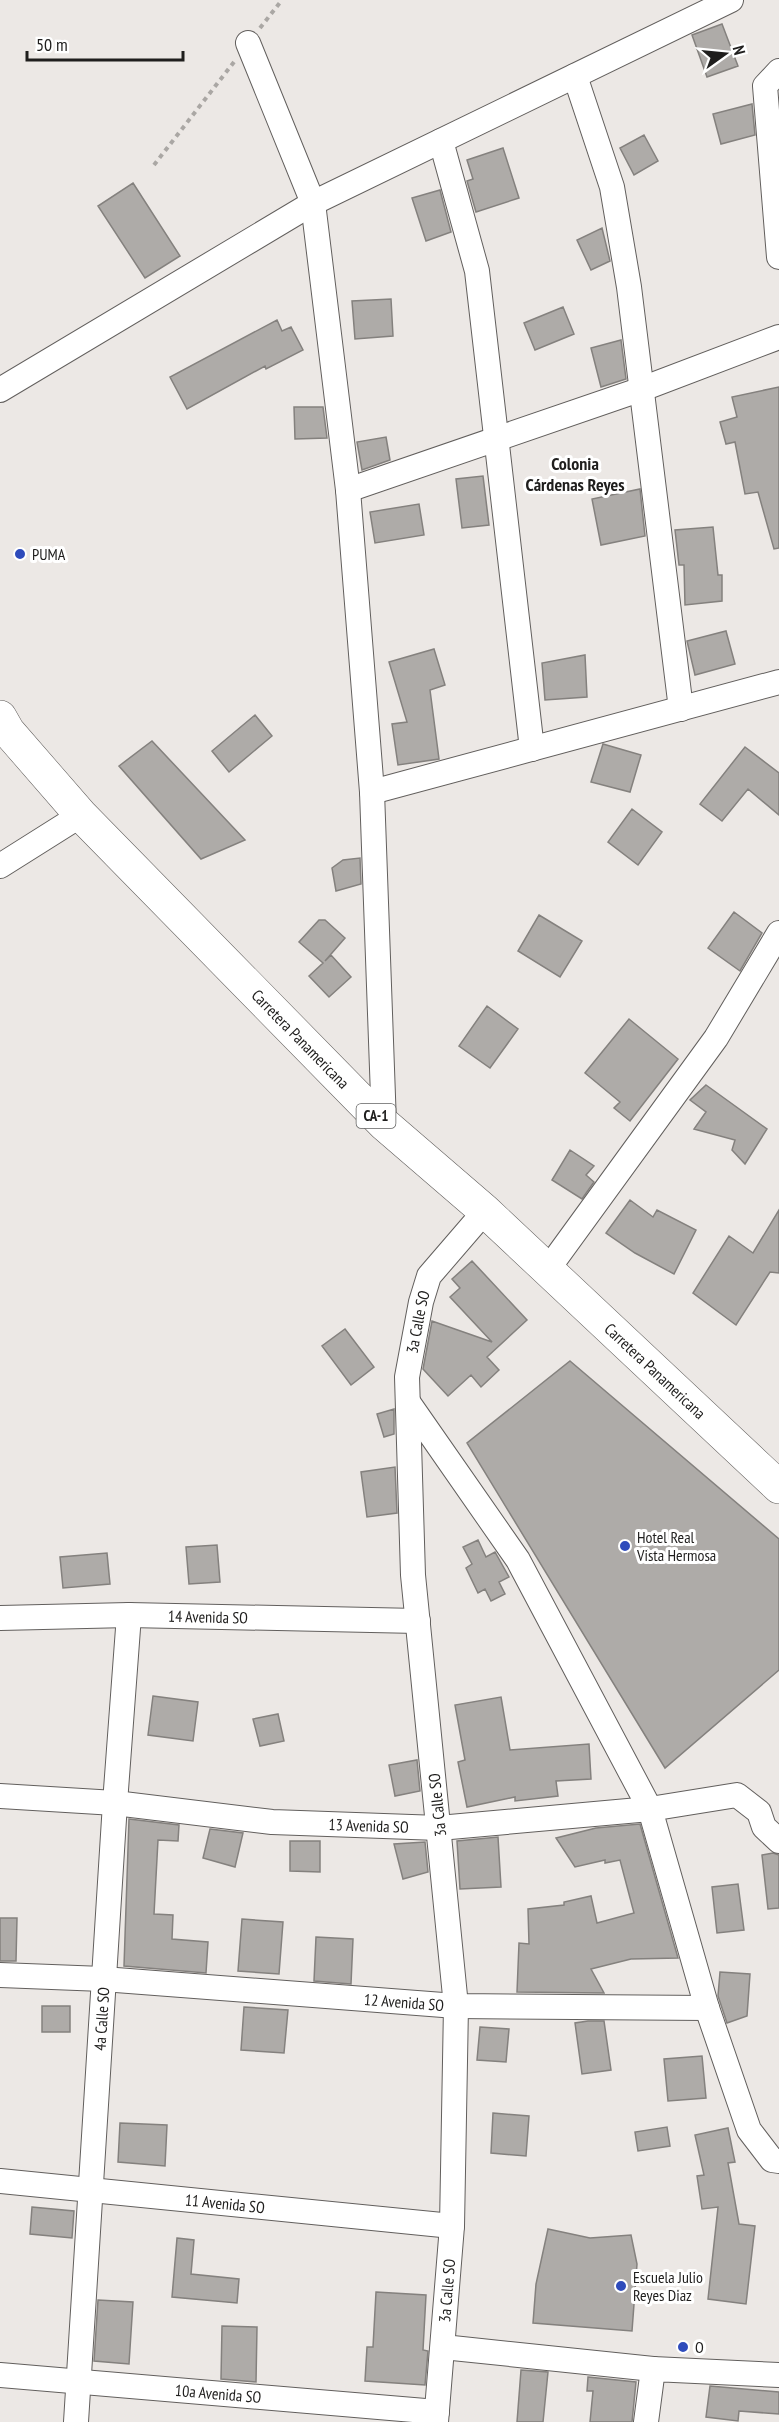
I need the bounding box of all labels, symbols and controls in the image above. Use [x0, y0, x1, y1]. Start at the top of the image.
scale bar [27, 24, 183, 62]
north arrow [695, 24, 755, 84]
text: 50 m [36, 33, 68, 56]
text: N [729, 43, 750, 57]
district label: Colonia Cárdenas Reyes [525, 452, 625, 496]
place label: PUMA [32, 544, 66, 564]
marker: PUMA [13, 547, 27, 561]
street label: Carretera Panamericana [248, 985, 354, 1093]
road number: CA-1 [356, 1104, 395, 1128]
street label: 3a Calle SO [402, 1288, 434, 1355]
street label: Carretera Panamericana [601, 1319, 710, 1423]
place label: Hotel Real Vista Hermosa [636, 1527, 716, 1565]
marker: Hotel Real Vista Hermosa [618, 1539, 632, 1553]
street label: 14 Avenida SO [168, 1606, 248, 1627]
street label: 3a Calle SO [424, 1772, 450, 1838]
street label: 13 Avenida SO [328, 1814, 409, 1837]
street label: 4a Calle SO [89, 1986, 113, 2051]
street label: 12 Avenida SO [363, 1989, 445, 2015]
street label: 11 Avenida SO [184, 2189, 266, 2217]
street label: 3a Calle SO [434, 2258, 459, 2323]
place label: Escuela Julio Reyes Diaz [633, 2267, 703, 2305]
marker: Escuela Julio Reyes Diaz [614, 2279, 628, 2293]
place label: O [695, 2337, 704, 2357]
marker: O [676, 2340, 690, 2354]
street label: 10a Avenida SO [174, 2380, 262, 2407]

